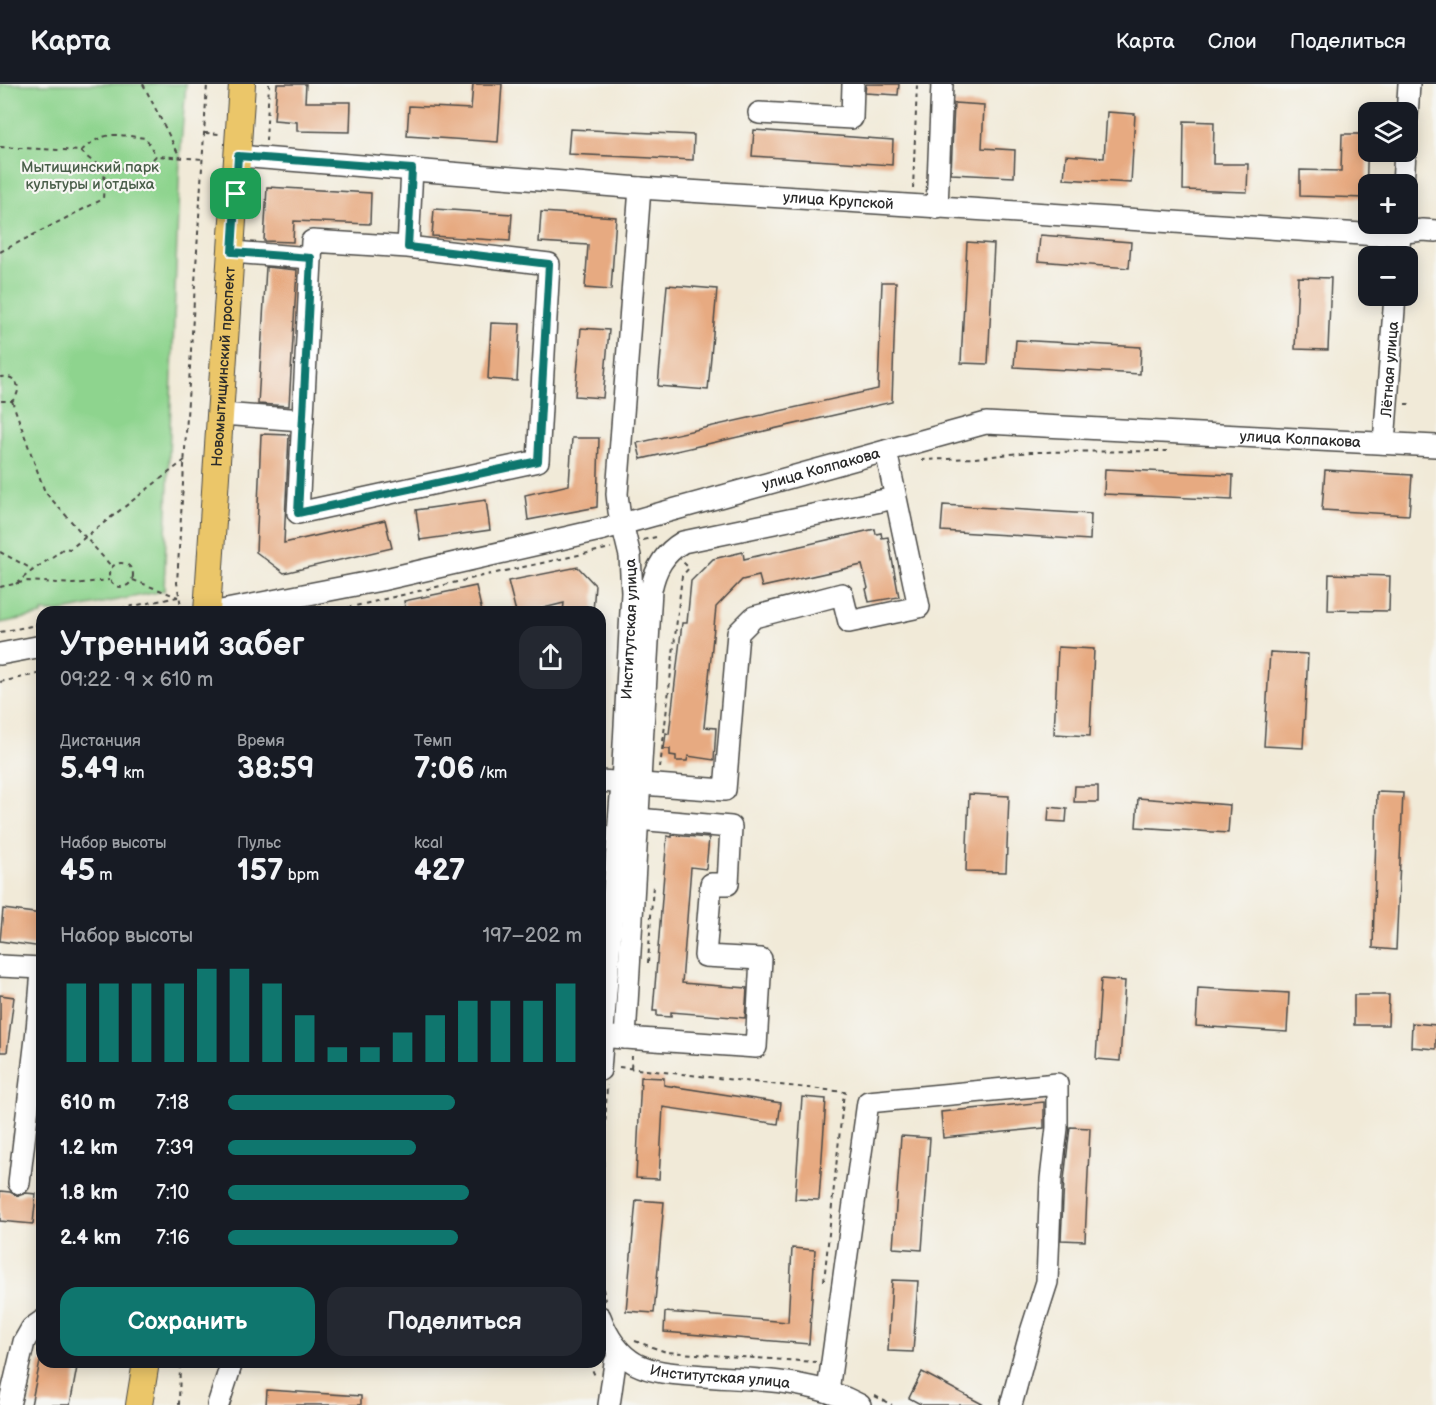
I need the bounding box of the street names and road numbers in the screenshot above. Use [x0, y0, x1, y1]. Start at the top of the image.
street label: улица Крупской [782, 188, 894, 214]
street label: Новомытищинский проспект [207, 266, 239, 467]
street label: Лётная улица [1376, 320, 1403, 419]
street label: улица Колпакова [1239, 426, 1362, 452]
street label: улица Колпакова [760, 443, 882, 494]
street label: Институтская улица [617, 558, 642, 700]
street label: Институтская улица [648, 1360, 792, 1393]

